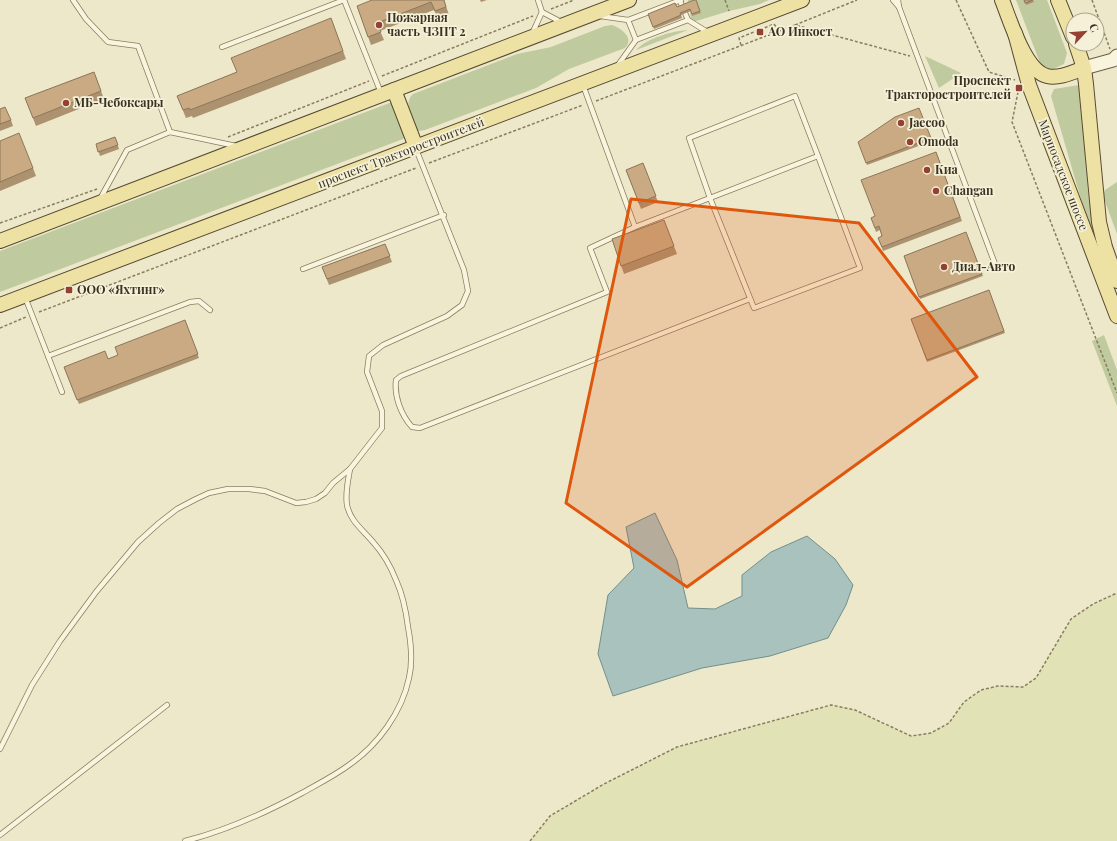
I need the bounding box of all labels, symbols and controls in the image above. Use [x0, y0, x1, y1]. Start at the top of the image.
place label: Пожарная часть ЧЗПТ 2 [387, 9, 466, 39]
north arrow [1065, 12, 1105, 52]
marker: Пожарная часть ЧЗПТ 2 [374, 20, 384, 30]
text: С [1086, 21, 1103, 34]
place label: АО Инкост [767, 23, 833, 39]
marker: АО Инкост [755, 27, 765, 37]
place label: Проспект Тракторостроителей [886, 72, 1011, 102]
marker: Проспект Тракторостроителей [1014, 83, 1024, 93]
place label: МБ-Чебоксары [74, 94, 164, 110]
marker: МБ-Чебоксары [61, 98, 71, 108]
street label: проспект Тракторостроителей [315, 113, 487, 191]
place label: Jaecoo [908, 114, 945, 130]
street label: Марпосадское шоссе [1035, 117, 1093, 233]
marker: Jaecoo [896, 118, 906, 128]
place label: Omoda [918, 133, 959, 149]
marker: Omoda [905, 137, 915, 147]
place label: Киа [935, 161, 959, 177]
marker: Киа [922, 165, 932, 175]
place label: Changan [944, 182, 994, 198]
marker: Changan [931, 186, 941, 196]
place label: Диал-Авто [952, 258, 1015, 274]
marker: Диал-Авто [939, 262, 949, 272]
place label: ООО «Яхтинг» [77, 281, 165, 297]
marker: ООО «Яхтинг» [64, 285, 74, 295]

